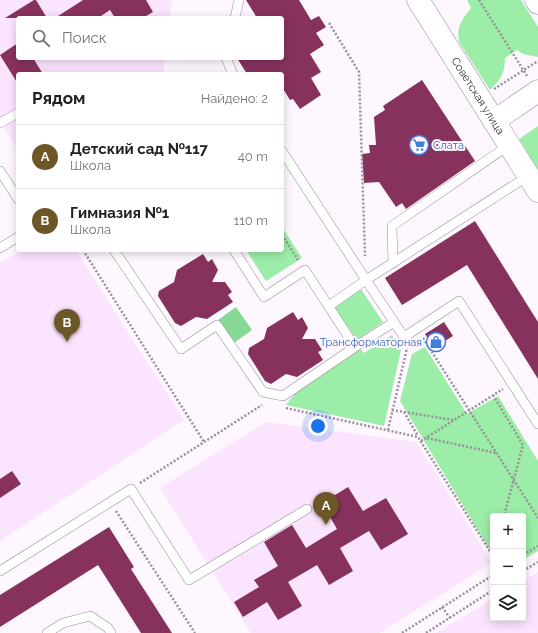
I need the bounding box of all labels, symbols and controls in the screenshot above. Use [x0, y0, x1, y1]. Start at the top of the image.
search box [16, 16, 284, 60]
icon: search [30, 27, 52, 49]
text: Поиск [62, 29, 107, 47]
street label: Советская улица [449, 55, 507, 137]
text: Рядом [32, 88, 85, 108]
text: Найдено: 2 [201, 91, 268, 106]
supermarket icon: Слата [408, 134, 430, 156]
place label: Слата [433, 139, 464, 152]
text: Детский сад №117 [70, 140, 208, 158]
text: A [41, 149, 49, 164]
text: 40 m [238, 149, 268, 164]
text: Школа [70, 158, 111, 173]
text: Гимназия №1 [70, 204, 169, 222]
text: B [41, 213, 49, 228]
text: 110 m [234, 213, 268, 228]
text: Школа [70, 222, 111, 237]
pin: B [54, 309, 80, 342]
shop icon: Трансформаторная [425, 331, 447, 353]
place label: Трансформаторная [320, 336, 422, 349]
your location [308, 416, 328, 436]
pin: A [313, 492, 339, 525]
map controls [490, 513, 526, 621]
button: + [490, 513, 526, 549]
button: − [490, 549, 526, 585]
button: layers [490, 585, 526, 621]

